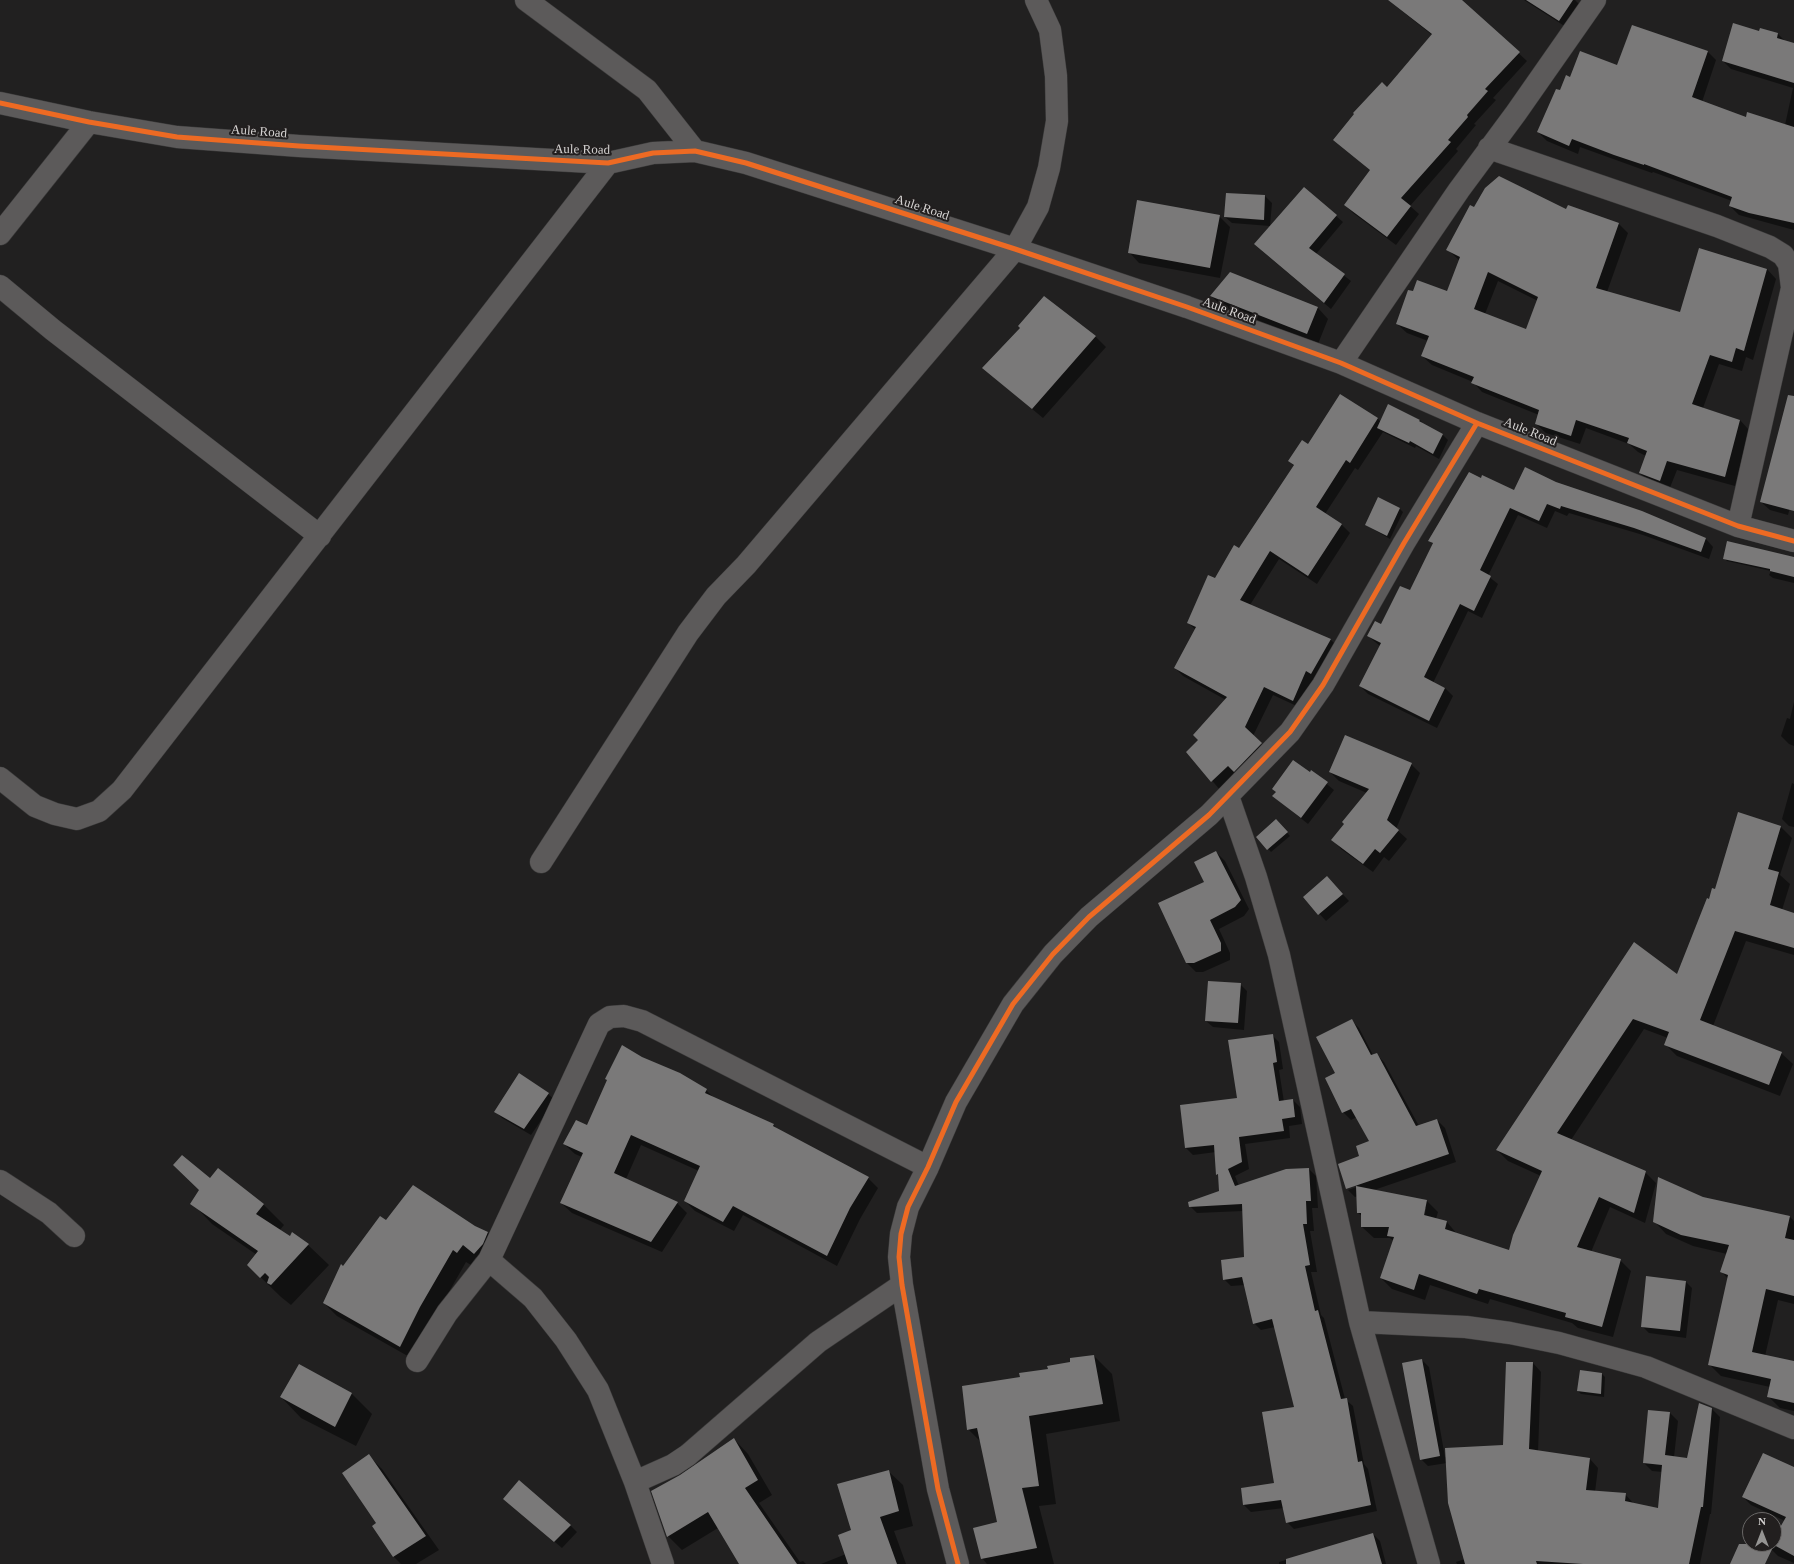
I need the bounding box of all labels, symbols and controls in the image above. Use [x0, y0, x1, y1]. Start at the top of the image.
street label: Aule Road [231, 122, 287, 142]
street label: Aule Road [554, 142, 610, 158]
street label: Aule Road [893, 192, 951, 224]
street label: Aule Road [1200, 294, 1258, 328]
street label: Aule Road [1501, 414, 1559, 450]
north arrow [1742, 1512, 1782, 1552]
text: N [1758, 1515, 1766, 1527]

